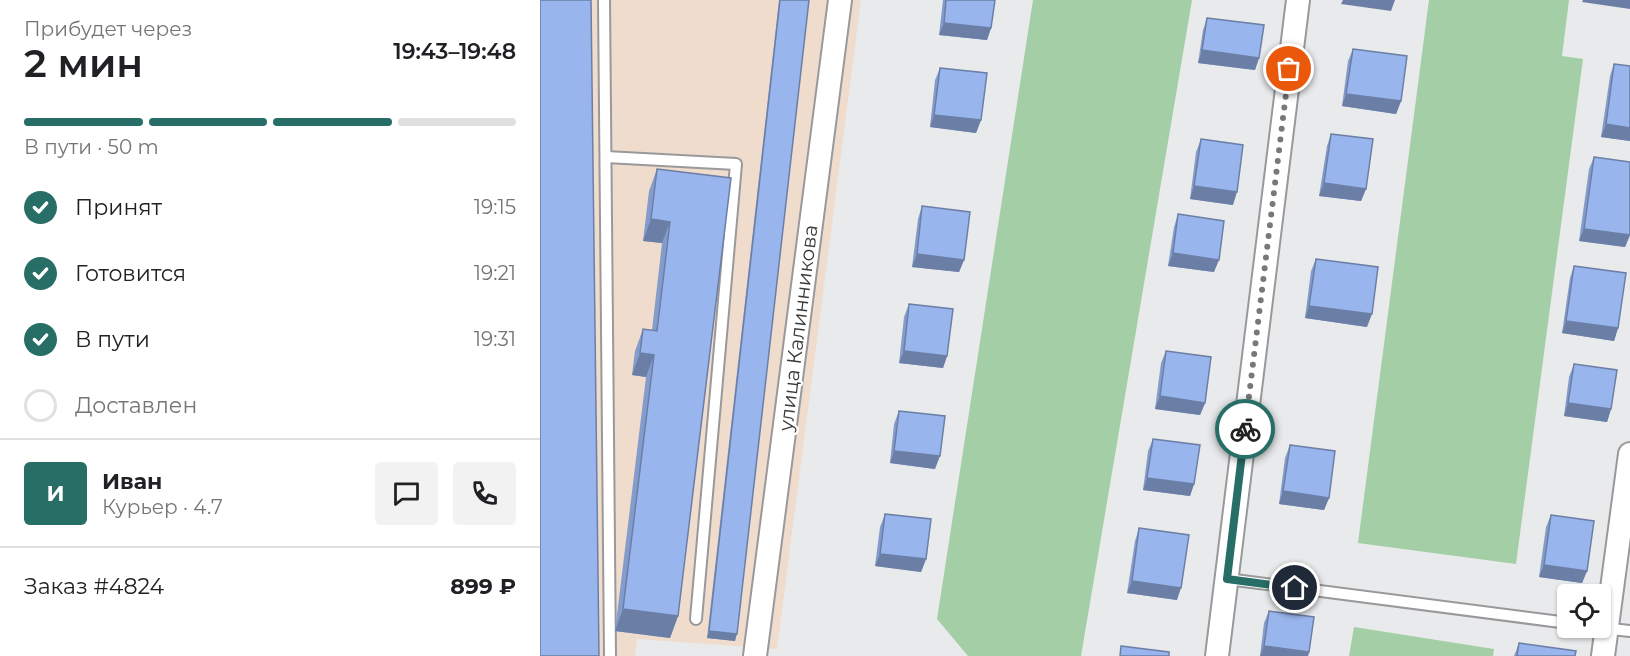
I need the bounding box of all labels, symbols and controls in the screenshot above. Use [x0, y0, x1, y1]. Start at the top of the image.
text: Прибудет через [24, 17, 192, 41]
text: 19:43–19:48 [393, 38, 516, 65]
text: 2 мин [24, 39, 143, 87]
pin [1263, 43, 1314, 94]
icon: bag [1272, 52, 1305, 85]
text: В пути · 50 m [24, 135, 159, 159]
icon: check [24, 191, 57, 224]
text: Принят [75, 194, 162, 221]
text: 19:15 [474, 195, 516, 219]
street label: улица Калинникова [773, 223, 823, 434]
icon: check [24, 257, 57, 290]
text: Готовится [75, 260, 186, 287]
text: 19:21 [474, 261, 516, 285]
icon: check [24, 323, 57, 356]
text: В пути [75, 326, 150, 353]
text: 19:31 [474, 327, 516, 351]
text: Доставлен [75, 392, 197, 419]
courier [1215, 399, 1275, 459]
icon: bike [1229, 413, 1262, 446]
button: chat [375, 462, 438, 525]
button: phone [453, 462, 516, 525]
text: Иван [102, 468, 162, 495]
text: И [46, 480, 65, 507]
text: Курьер · 4.7 [102, 495, 223, 519]
pin [1269, 562, 1320, 613]
icon: home [1278, 571, 1311, 604]
text: Заказ #4824 [24, 573, 164, 600]
text: 899 ₽ [450, 573, 516, 600]
map controls [1557, 584, 1611, 638]
button: locate [1557, 584, 1611, 638]

